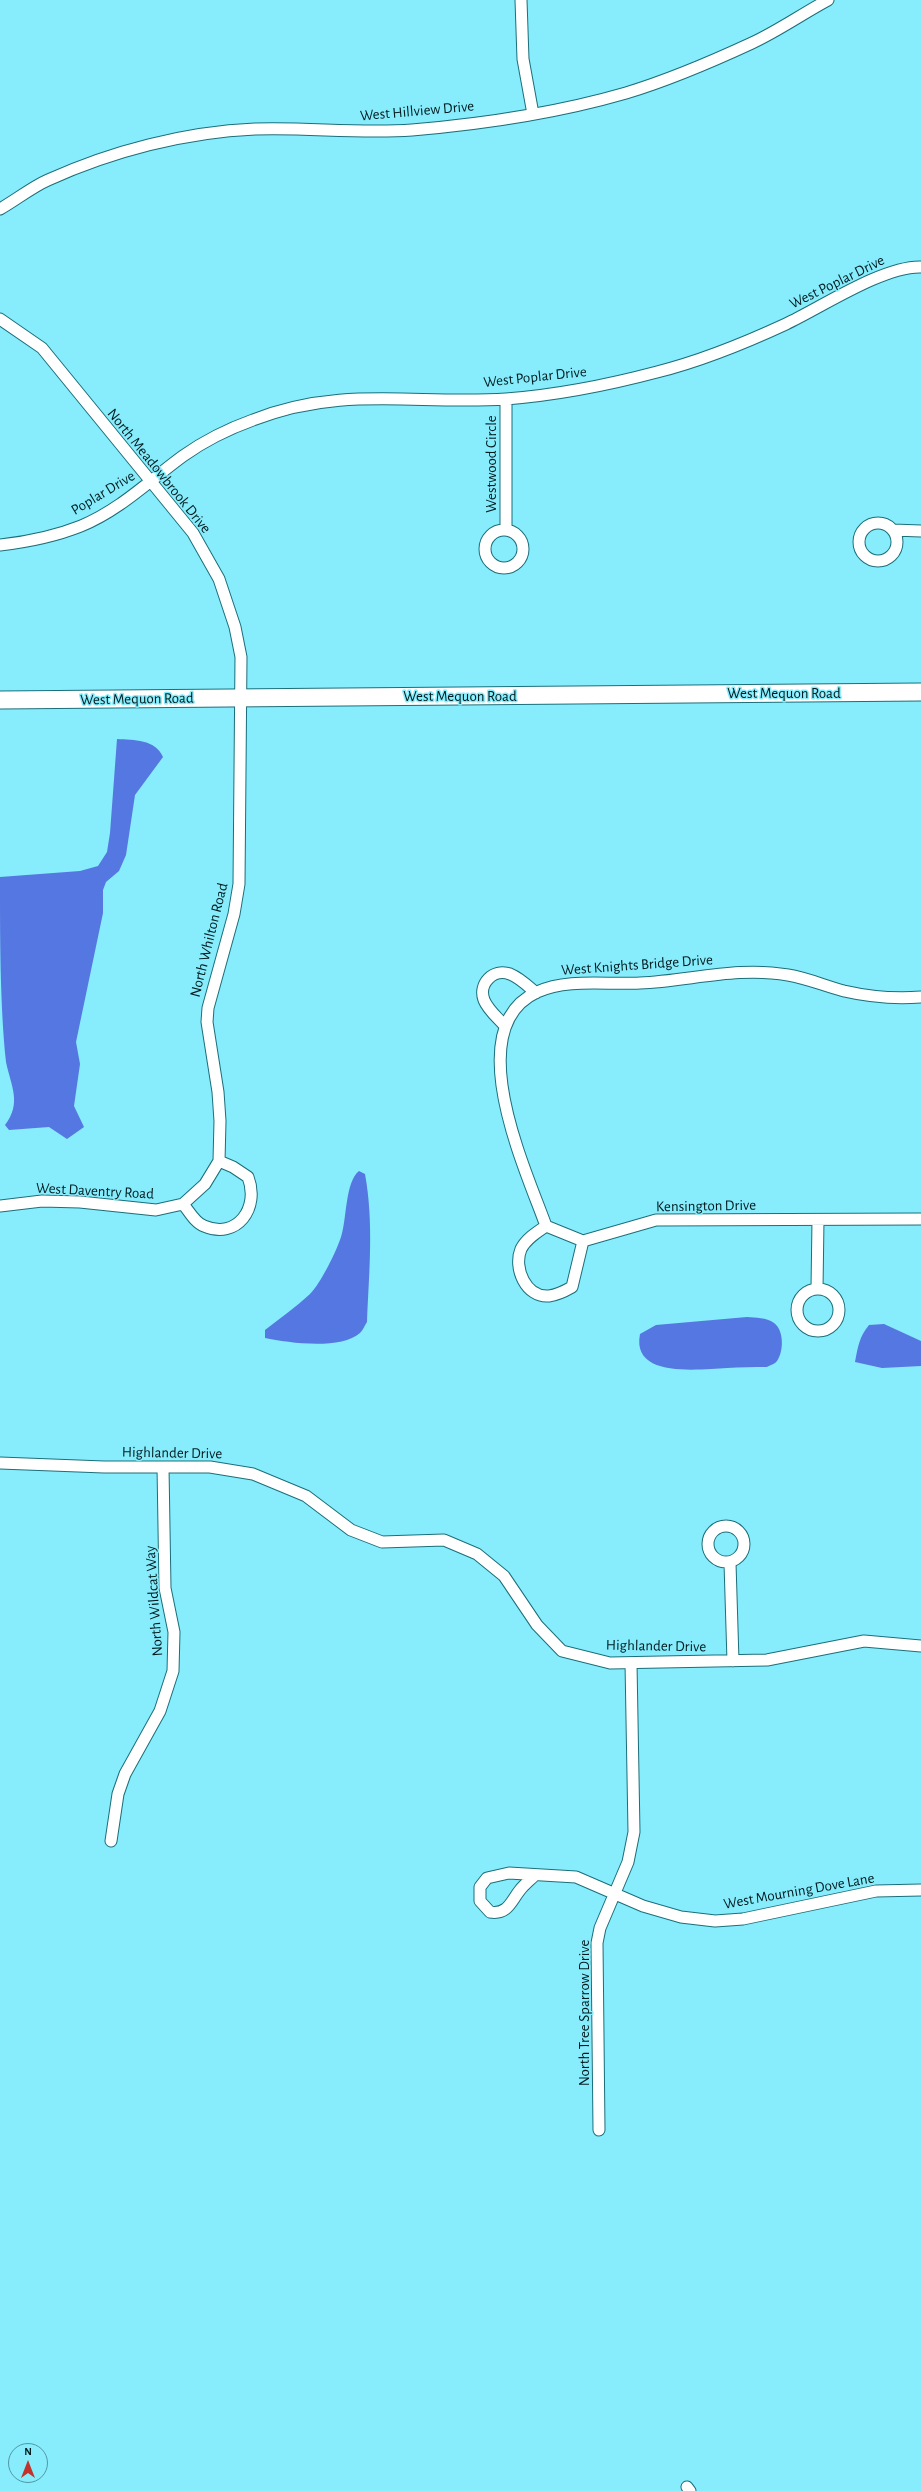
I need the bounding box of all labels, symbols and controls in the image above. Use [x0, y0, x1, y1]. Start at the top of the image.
street label: West Hillview Drive [359, 97, 475, 125]
street label: West Poplar Drive [786, 251, 888, 313]
street label: West Poplar Drive [483, 363, 587, 391]
street label: North Meadowbrook Drive [103, 405, 215, 537]
street label: Westwood Circle [482, 415, 500, 513]
street label: Poplar Drive [68, 467, 138, 519]
street label: West Mequon Road [727, 684, 841, 702]
street label: West Mequon Road [403, 687, 517, 705]
street label: West Mequon Road [80, 689, 194, 709]
street label: North Whilton Road [186, 881, 232, 999]
street label: West Knights Bridge Drive [561, 951, 713, 979]
street label: West Daventry Road [36, 1179, 154, 1203]
street label: Kensington Drive [656, 1196, 756, 1216]
street label: Highlander Drive [122, 1443, 222, 1463]
street label: North Wildcat Way [141, 1545, 167, 1657]
street label: Highlander Drive [606, 1636, 706, 1656]
street label: West Mourning Dove Lane [722, 1869, 876, 1913]
street label: North Tree Sparrow Drive [575, 1940, 593, 2086]
north arrow [8, 2443, 48, 2483]
text: N [24, 2446, 32, 2457]

